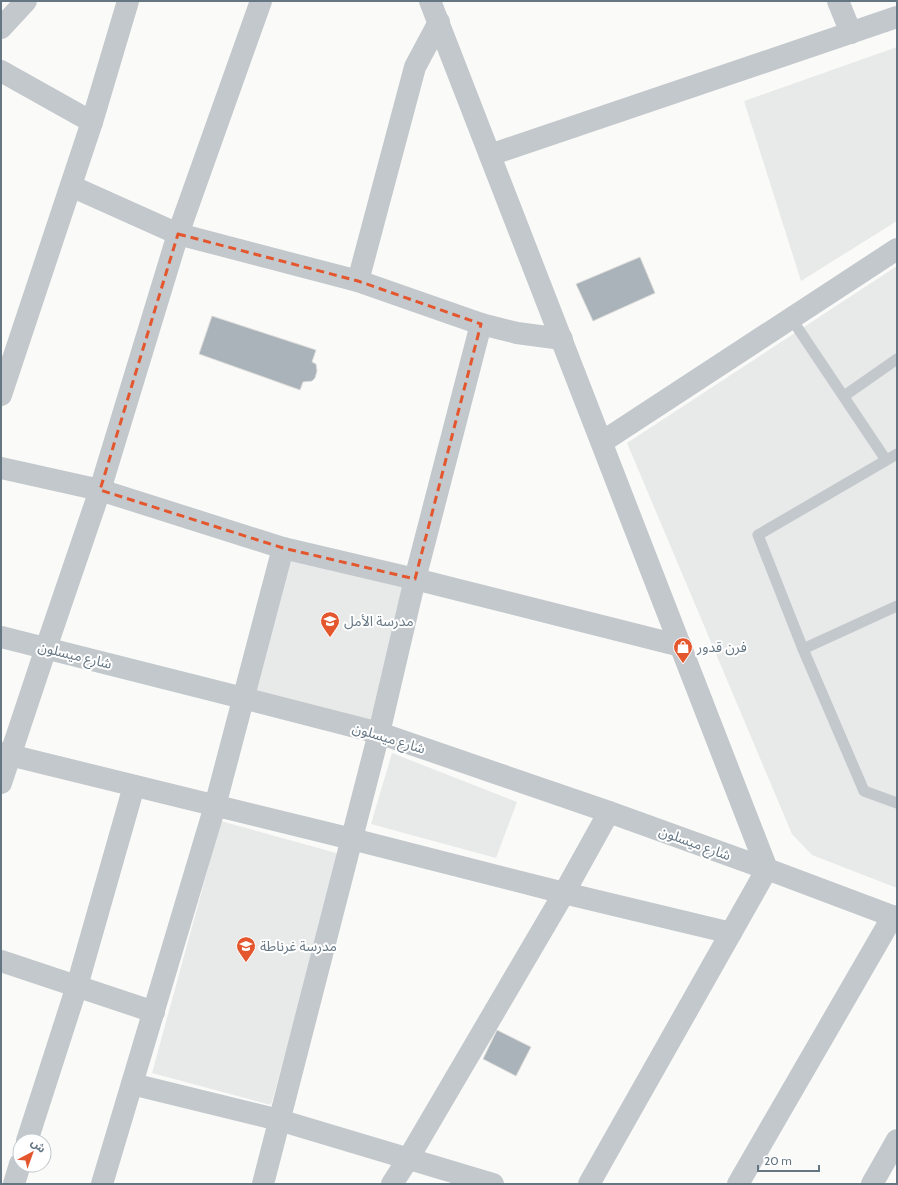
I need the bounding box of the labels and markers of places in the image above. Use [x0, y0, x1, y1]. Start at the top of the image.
school or university icon: مدرسة الأمل [319, 610, 341, 638]
place label: مدرسة الأمل [344, 612, 414, 630]
shop icon: فرن قدور [672, 636, 694, 664]
place label: فرن قدور [696, 638, 747, 656]
school or university icon: مدرسة غرناطة [235, 935, 257, 963]
place label: مدرسة غرناطة [260, 937, 337, 955]

